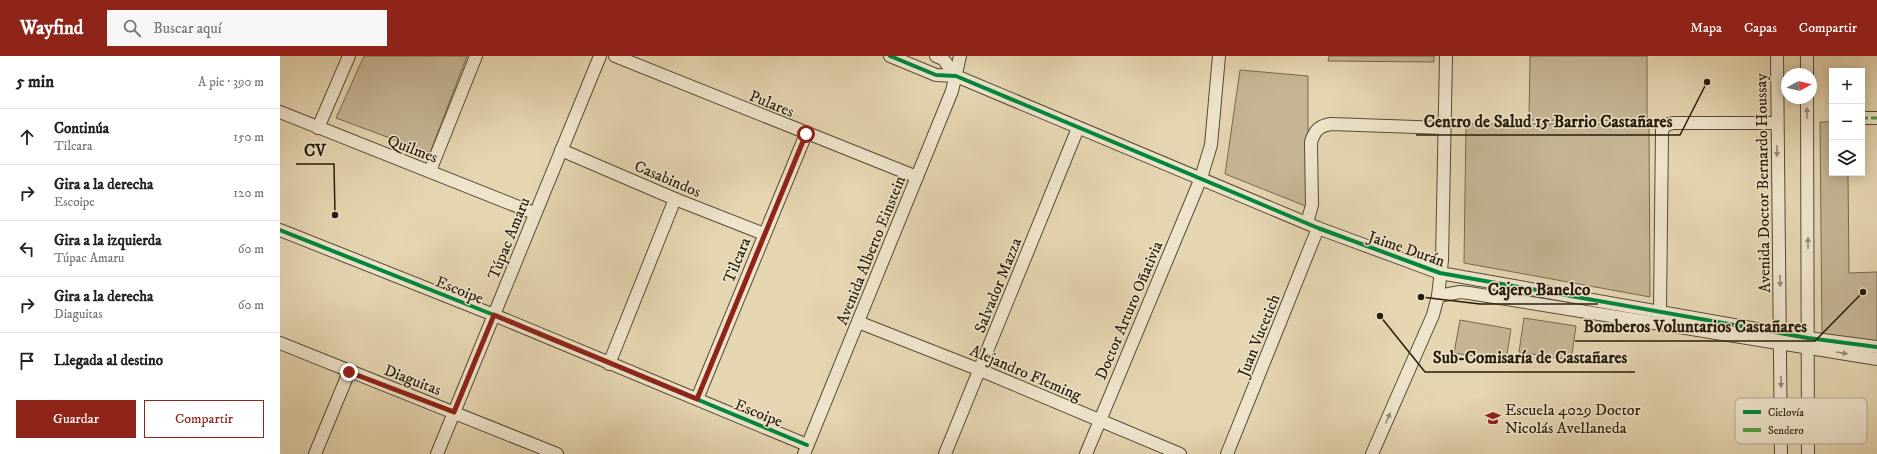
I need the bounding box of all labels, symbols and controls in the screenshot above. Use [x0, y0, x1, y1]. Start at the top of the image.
search box [107, 10, 387, 46]
text: Wayfind [20, 17, 83, 40]
icon: search [121, 17, 143, 39]
text: Buscar aquí [153, 19, 222, 38]
text: Mapa [1690, 19, 1722, 37]
text: Capas [1744, 19, 1777, 37]
text: Compartir [1799, 19, 1857, 37]
north arrow [1781, 68, 1817, 104]
map controls [1829, 68, 1865, 176]
button: + [1829, 68, 1865, 104]
text: 5 min [16, 71, 54, 93]
street label: Avenida Doctor Bernardo Houssay [1751, 73, 1775, 293]
text: A pie · 390 m [198, 74, 264, 90]
street label: Pulares [746, 86, 797, 122]
button: − [1829, 104, 1865, 140]
callout: Centro de Salud 15 Barrio Castañares [1416, 106, 1680, 135]
one-way arrow [1804, 106, 1810, 119]
text: Centro de Salud 15 Barrio Castañares [1424, 111, 1673, 133]
text: Continúa [54, 119, 109, 138]
route start [797, 125, 815, 143]
icon: ahead [16, 126, 38, 148]
text: 150 m [233, 129, 264, 145]
street label: Quilmes [385, 130, 441, 168]
callout: CV [296, 135, 334, 164]
text: Tilcara [54, 138, 92, 154]
text: CV [304, 140, 327, 162]
button: layers [1829, 140, 1865, 176]
one-way arrow [1774, 145, 1781, 157]
street label: Casabindos [631, 156, 704, 202]
street label: Avenida Alberto Einstein [832, 172, 910, 328]
text: Gira a la derecha [54, 175, 153, 194]
icon: right [16, 182, 38, 204]
text: 120 m [233, 185, 264, 201]
text: Escoipe [54, 194, 95, 210]
street label: Túpac Amaru [483, 194, 535, 282]
street label: Jaime Durán [1364, 226, 1448, 272]
text: Gira a la izquierda [54, 231, 162, 250]
street label: Tilcara [719, 234, 755, 286]
street label: Salvador Mazza [970, 235, 1026, 336]
one-way arrow [1805, 236, 1811, 249]
icon: left [16, 238, 38, 260]
street label: Doctor Arturo Oñativia [1091, 238, 1167, 383]
text: 60 m [238, 241, 264, 257]
text: Túpac Amaru [54, 250, 124, 266]
street label: Escoipe [433, 271, 487, 309]
callout: Cajero Banelco [1480, 275, 1598, 304]
one-way arrow [1776, 275, 1783, 287]
text: Cajero Banelco [1488, 279, 1590, 301]
text: Gira a la derecha [54, 287, 153, 306]
street label: Juan Vucetich [1233, 291, 1285, 382]
icon: right [16, 294, 38, 316]
text: 60 m [238, 297, 264, 313]
text: Diaguitas [54, 306, 103, 322]
callout: Bomberos Voluntarios Castañares [1575, 312, 1815, 341]
text: Bomberos Voluntarios Castañares [1583, 316, 1807, 338]
street label: Alejandro Fleming [967, 340, 1085, 405]
callout: Sub-Comisaría de Castañares [1425, 343, 1635, 372]
text: Sub-Comisaría de Castañares [1433, 347, 1628, 369]
icon: arrive [16, 350, 38, 372]
text: Llegada al destino [54, 351, 163, 370]
one-way arrow [1836, 351, 1848, 357]
street label: Diaguitas [381, 360, 444, 400]
route end [340, 363, 358, 381]
one-way arrow [1778, 376, 1784, 389]
street label: Escoipe [732, 394, 786, 432]
legend [1735, 398, 1867, 444]
button: Guardar [16, 400, 136, 438]
button: Compartir [144, 400, 264, 438]
place label: Escuela 4029 Doctor Nicolás Avellaneda [1505, 400, 1640, 438]
text: Ciclovía [1768, 406, 1804, 420]
school or university icon: Escuela 4029 Doctor Nicolás Avellaneda [1484, 409, 1502, 427]
one-way arrow [1385, 412, 1391, 424]
text: Sendero [1768, 424, 1804, 438]

